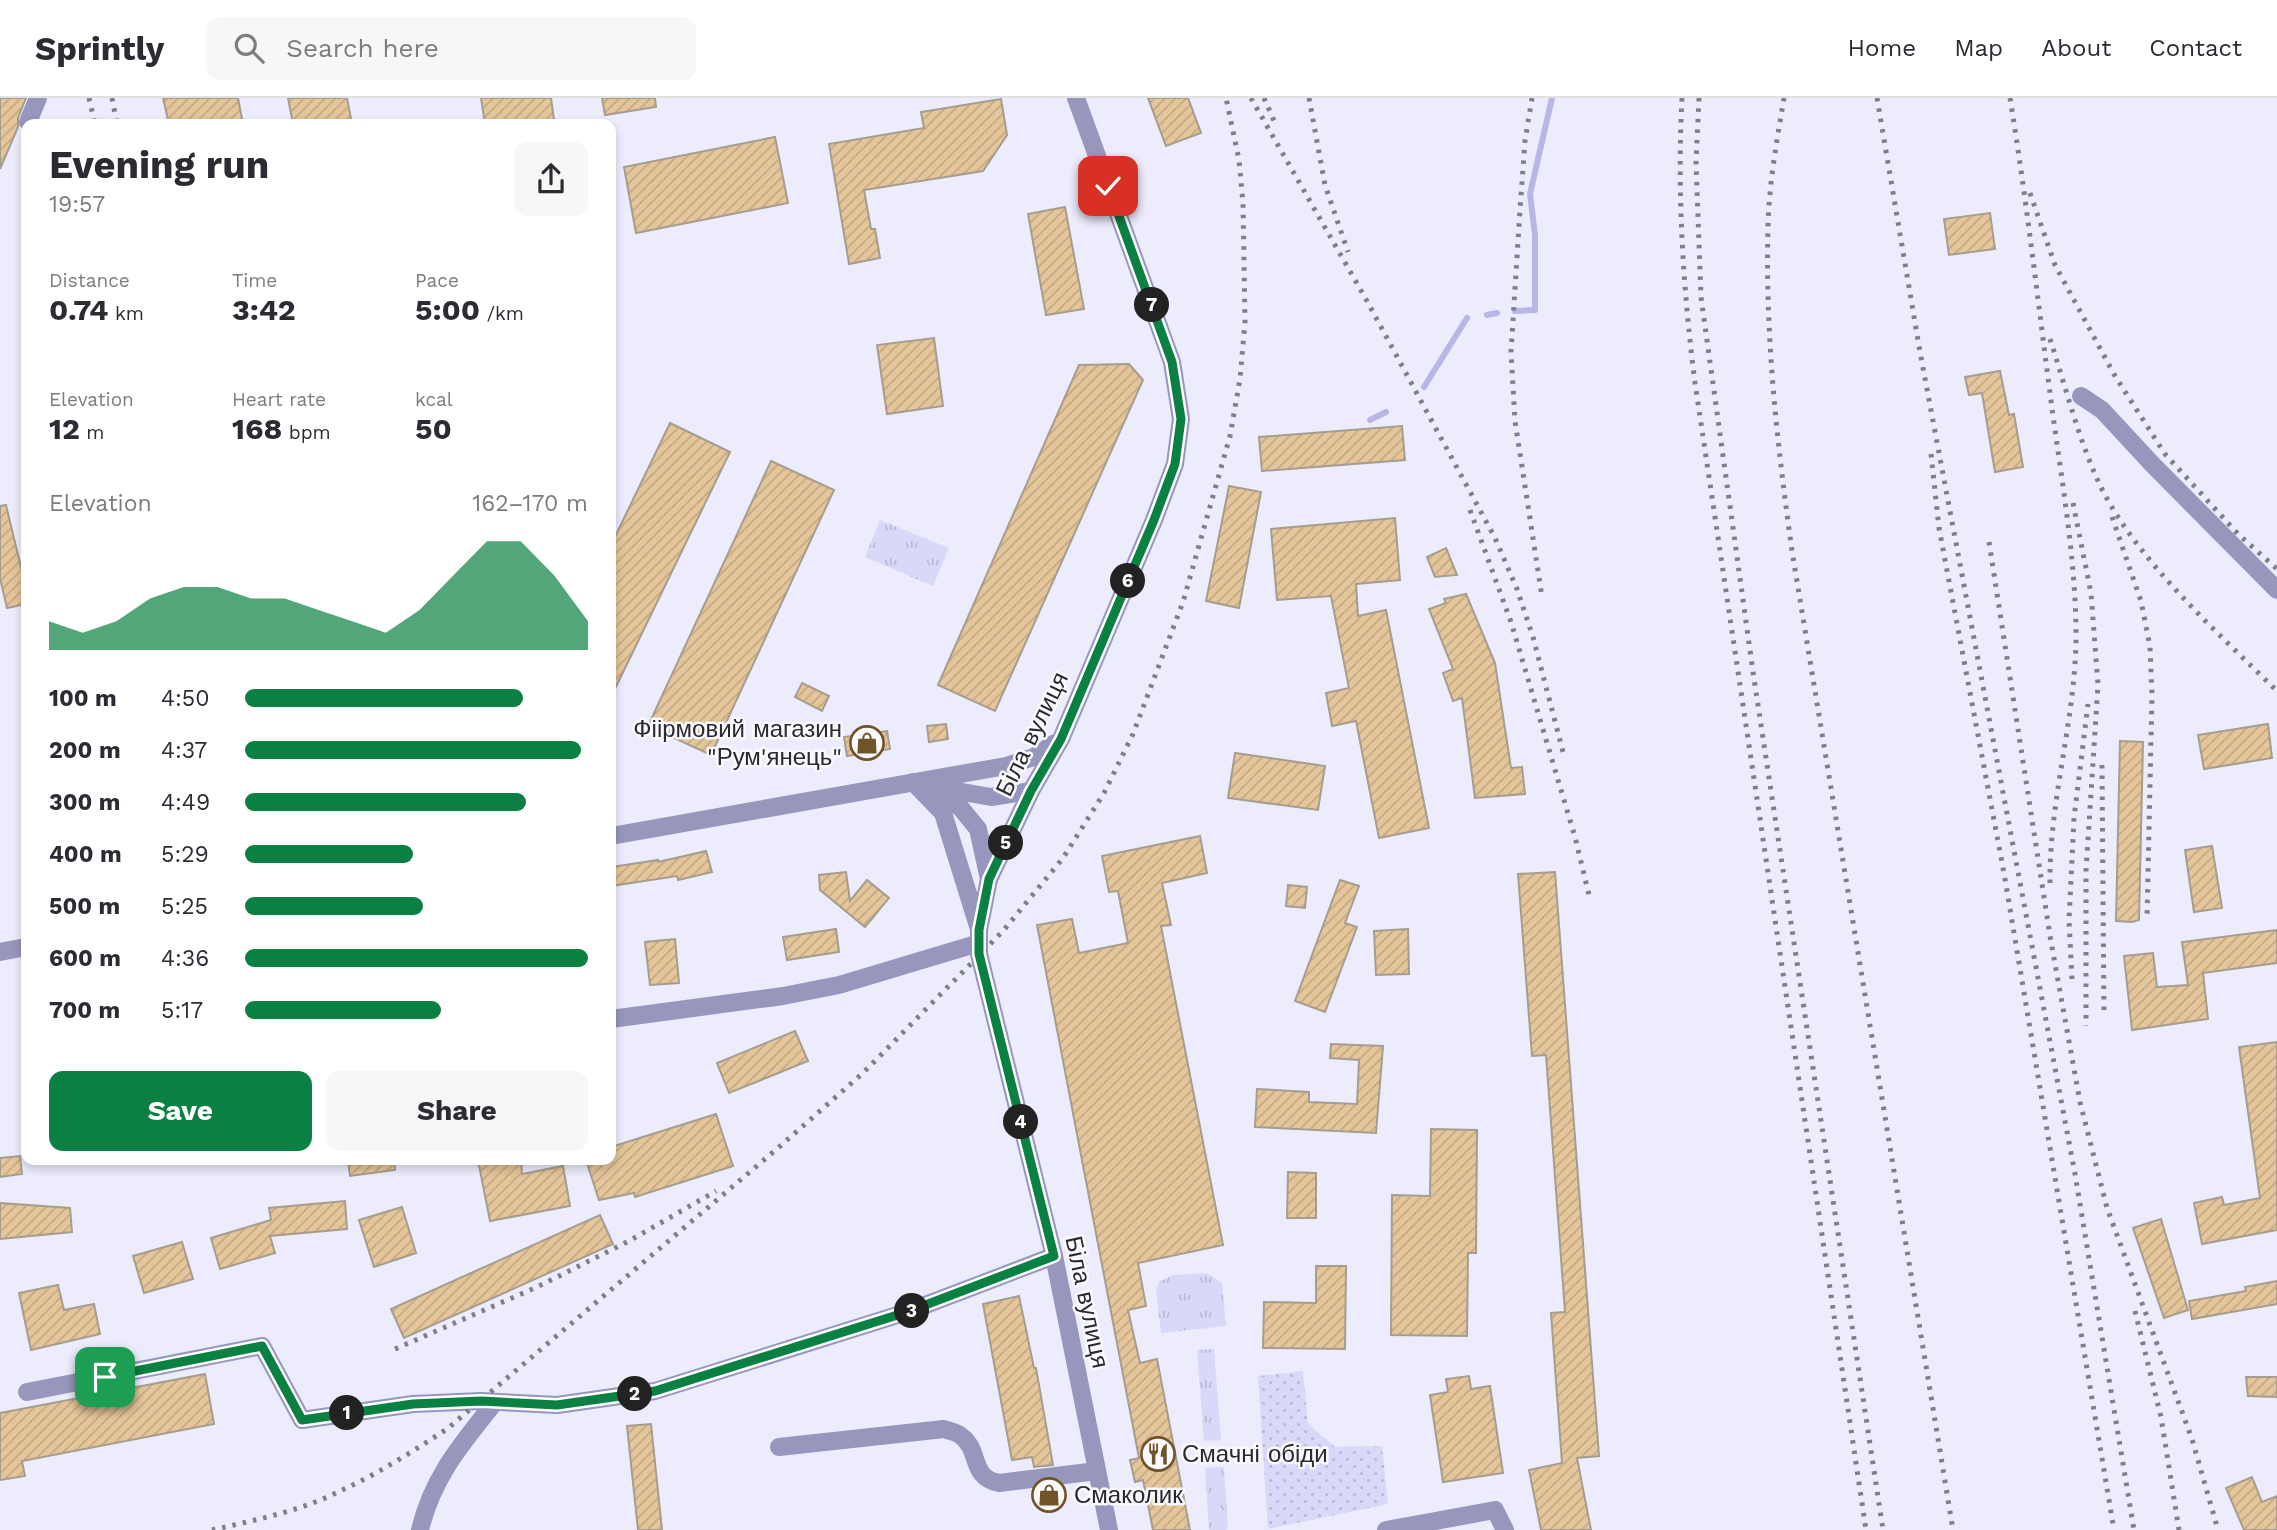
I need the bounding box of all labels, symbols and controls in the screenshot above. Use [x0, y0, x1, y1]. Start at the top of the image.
search box [206, 17, 696, 80]
text: Sprintly [35, 29, 164, 68]
icon: search [230, 29, 268, 67]
text: Search here [286, 33, 439, 63]
text: Home [1848, 34, 1916, 62]
text: Map [1954, 34, 2003, 62]
text: About [2041, 34, 2111, 62]
text: Contact [2149, 34, 2242, 62]
button: share [514, 142, 588, 216]
text: Evening run [49, 143, 269, 187]
pin [1078, 156, 1138, 216]
icon: check [1089, 167, 1127, 205]
text: 19:57 [49, 191, 105, 218]
text: Distance [49, 269, 130, 292]
text: Time [232, 269, 277, 292]
text: Pace [415, 269, 459, 292]
pin: 7 [1134, 288, 1170, 322]
text: 0.74 [49, 292, 108, 327]
text: 3:42 [232, 292, 296, 327]
text: 5:00 [415, 292, 480, 327]
text: 7 [1146, 293, 1157, 316]
text: km [108, 302, 144, 325]
text: /km [480, 302, 524, 325]
text: Elevation [49, 388, 134, 411]
text: Heart rate [232, 388, 326, 411]
text: kcal [415, 388, 453, 411]
text: 12 [49, 411, 80, 446]
text: 168 [232, 411, 282, 446]
text: 50 [415, 411, 452, 446]
text: m [80, 421, 104, 444]
text: bpm [282, 421, 331, 444]
text: Elevation [49, 490, 152, 517]
text: 162–170 m [472, 490, 588, 517]
pin: 6 [1110, 564, 1146, 598]
text: 6 [1122, 569, 1133, 592]
street label: Біла вулиця [990, 667, 1074, 801]
text: 100 m [49, 685, 117, 712]
text: 4:50 [161, 685, 210, 712]
place label: Фіірмовий магазин "Рум'янець" [633, 715, 842, 771]
shop icon: Фіірмовий магазин "Рум'янець" [848, 724, 886, 762]
text: 200 m [49, 737, 121, 764]
text: 4:37 [161, 737, 207, 764]
text: 300 m [49, 789, 120, 816]
text: 4:49 [161, 789, 210, 816]
pin: 5 [988, 826, 1024, 860]
text: 5 [1000, 831, 1011, 854]
text: 400 m [49, 841, 122, 868]
text: 5:29 [161, 841, 209, 868]
text: 500 m [49, 893, 120, 920]
text: 5:25 [161, 893, 208, 920]
text: 600 m [49, 945, 121, 972]
text: 4:36 [161, 945, 209, 972]
text: 700 m [49, 997, 120, 1024]
text: 5:17 [161, 997, 203, 1024]
button: Save [49, 1071, 312, 1151]
button: Share [326, 1071, 588, 1151]
pin: 4 [1004, 1104, 1038, 1140]
text: 4 [1014, 1110, 1027, 1133]
street label: Біла вулиця [1059, 1233, 1115, 1371]
pin: 3 [894, 1294, 930, 1328]
text: 3 [906, 1299, 917, 1322]
pin [75, 1347, 135, 1407]
icon: arrive [86, 1358, 124, 1396]
pin: 2 [618, 1376, 652, 1412]
text: 2 [629, 1382, 640, 1405]
pin: 1 [330, 1396, 364, 1430]
text: 1 [342, 1401, 351, 1424]
restaurant icon: Смачні обіди [1139, 1435, 1177, 1473]
place label: Смачні обіди [1182, 1440, 1328, 1468]
shop icon: Смаколик [1030, 1476, 1068, 1514]
place label: Смаколик [1074, 1481, 1183, 1509]

